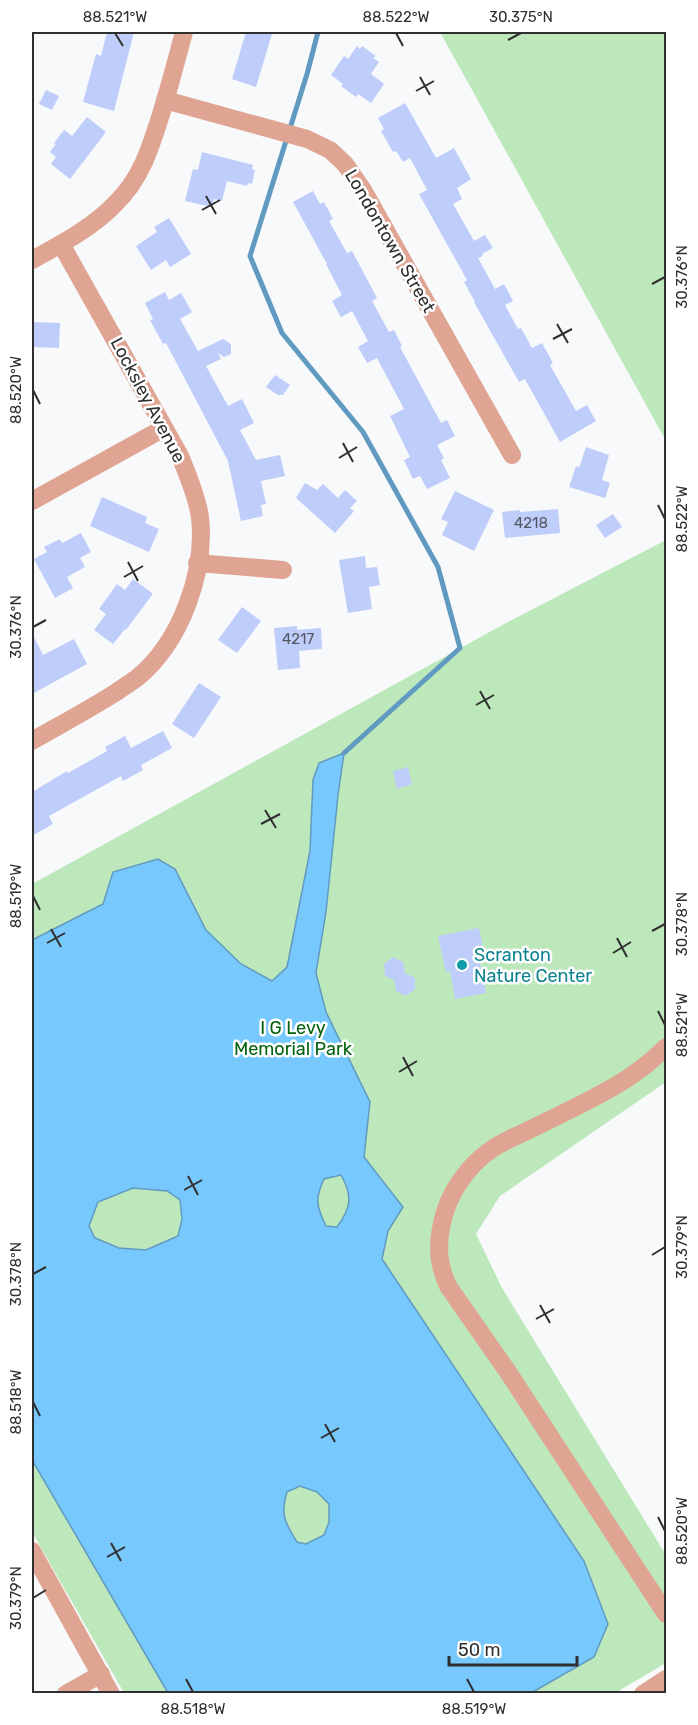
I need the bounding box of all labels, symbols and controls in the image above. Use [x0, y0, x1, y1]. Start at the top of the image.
text: 88.521°W [83, 8, 147, 26]
text: 88.522°W [362, 8, 430, 26]
text: 30.375°N [489, 8, 553, 26]
street label: Londontown Street [340, 165, 440, 317]
text: 30.376°N [673, 245, 691, 309]
street label: Locksley Avenue [106, 333, 190, 467]
text: 88.520°W [7, 356, 25, 424]
text: 88.522°W [673, 485, 691, 553]
house number: 4218 [514, 514, 548, 532]
text: 30.376°N [7, 595, 25, 659]
house number: 4217 [282, 630, 314, 648]
text: 88.519°W [7, 864, 25, 928]
text: 30.378°N [673, 892, 691, 956]
place label: Scranton Nature Center [474, 944, 592, 987]
marker: Scranton Nature Center [455, 958, 469, 972]
text: 88.521°W [673, 993, 691, 1057]
park label: I G Levy Memorial Park [234, 1017, 353, 1060]
text: 30.379°N [673, 1215, 691, 1279]
text: 30.378°N [7, 1242, 25, 1306]
text: 88.518°W [7, 1369, 25, 1435]
text: 88.520°W [673, 1497, 691, 1565]
text: 30.379°N [7, 1566, 25, 1630]
scale bar [449, 1629, 576, 1667]
text: 50 m [458, 1639, 501, 1661]
text: 88.518°W [160, 1700, 226, 1718]
text: 88.519°W [442, 1700, 506, 1718]

